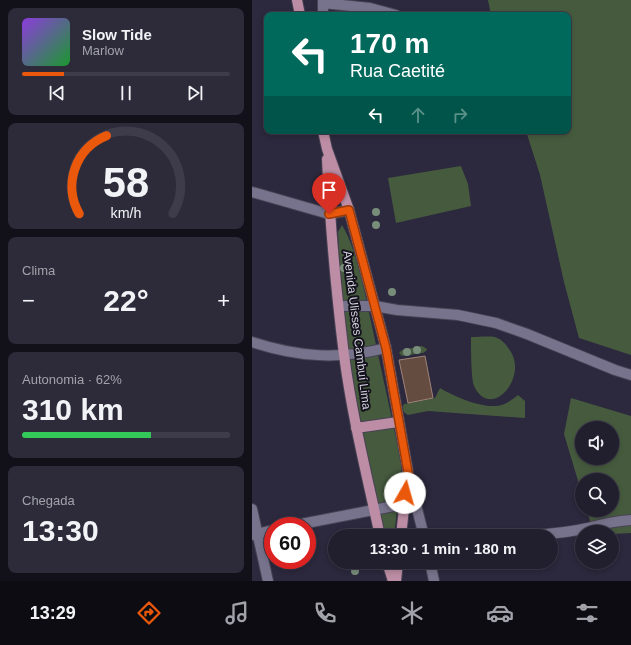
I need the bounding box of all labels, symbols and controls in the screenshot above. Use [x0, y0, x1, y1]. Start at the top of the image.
text: Slow Tide [82, 26, 152, 43]
icon: left [284, 28, 336, 80]
text: 170 m [350, 28, 429, 59]
text: Marlow [82, 43, 124, 58]
text: Rua Caetité [350, 61, 445, 81]
icon: previous [46, 82, 68, 104]
icon: pause [115, 82, 137, 104]
icon: next [184, 82, 206, 104]
icon: left [365, 104, 387, 126]
icon: ahead [407, 104, 429, 126]
icon: right [449, 104, 471, 126]
text: 58 [103, 159, 149, 206]
pin [312, 173, 346, 214]
icon: arrive [318, 179, 340, 201]
text: km/h [111, 204, 142, 220]
street label: Avenida Ulisses Cambuí Lima [340, 250, 374, 411]
text: Clima [22, 263, 55, 278]
text: 22° [103, 284, 149, 317]
text: − [22, 288, 35, 313]
text: + [217, 288, 230, 313]
text: Autonomia · 62% [22, 372, 122, 387]
text: 310 km [22, 393, 124, 426]
map controls [575, 421, 619, 569]
button: sound [575, 421, 619, 465]
position arrow [384, 472, 426, 514]
button: search [575, 473, 619, 517]
text: Chegada [22, 493, 75, 508]
text: 13:30 [22, 514, 99, 547]
speed limit sign: 60 [264, 517, 316, 569]
button: layers [575, 525, 619, 569]
text: 13:30 · 1 min · 180 m [370, 540, 516, 557]
icon: directions [135, 599, 163, 627]
icon: music [223, 599, 251, 627]
icon: phone [311, 599, 339, 627]
icon: climate [398, 599, 426, 627]
icon: car [486, 599, 514, 627]
icon: filters [573, 599, 601, 627]
text: 13:29 [30, 603, 76, 623]

